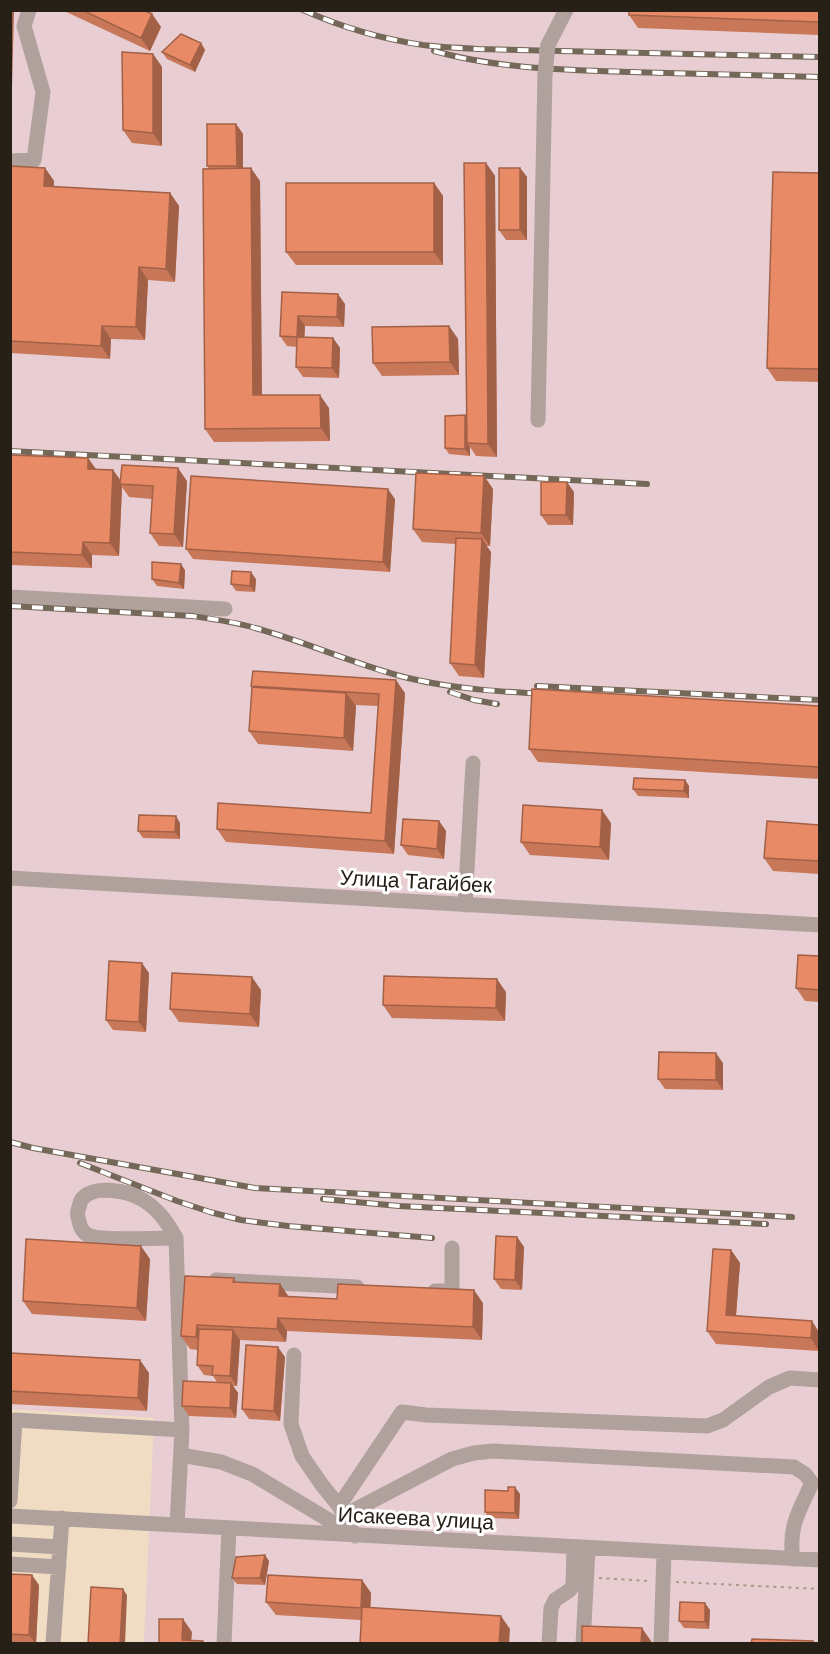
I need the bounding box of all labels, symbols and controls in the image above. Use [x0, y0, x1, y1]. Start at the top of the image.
street label: Улица Тагайбек [339, 866, 493, 897]
street label: Исакеева улица [337, 1502, 495, 1534]

